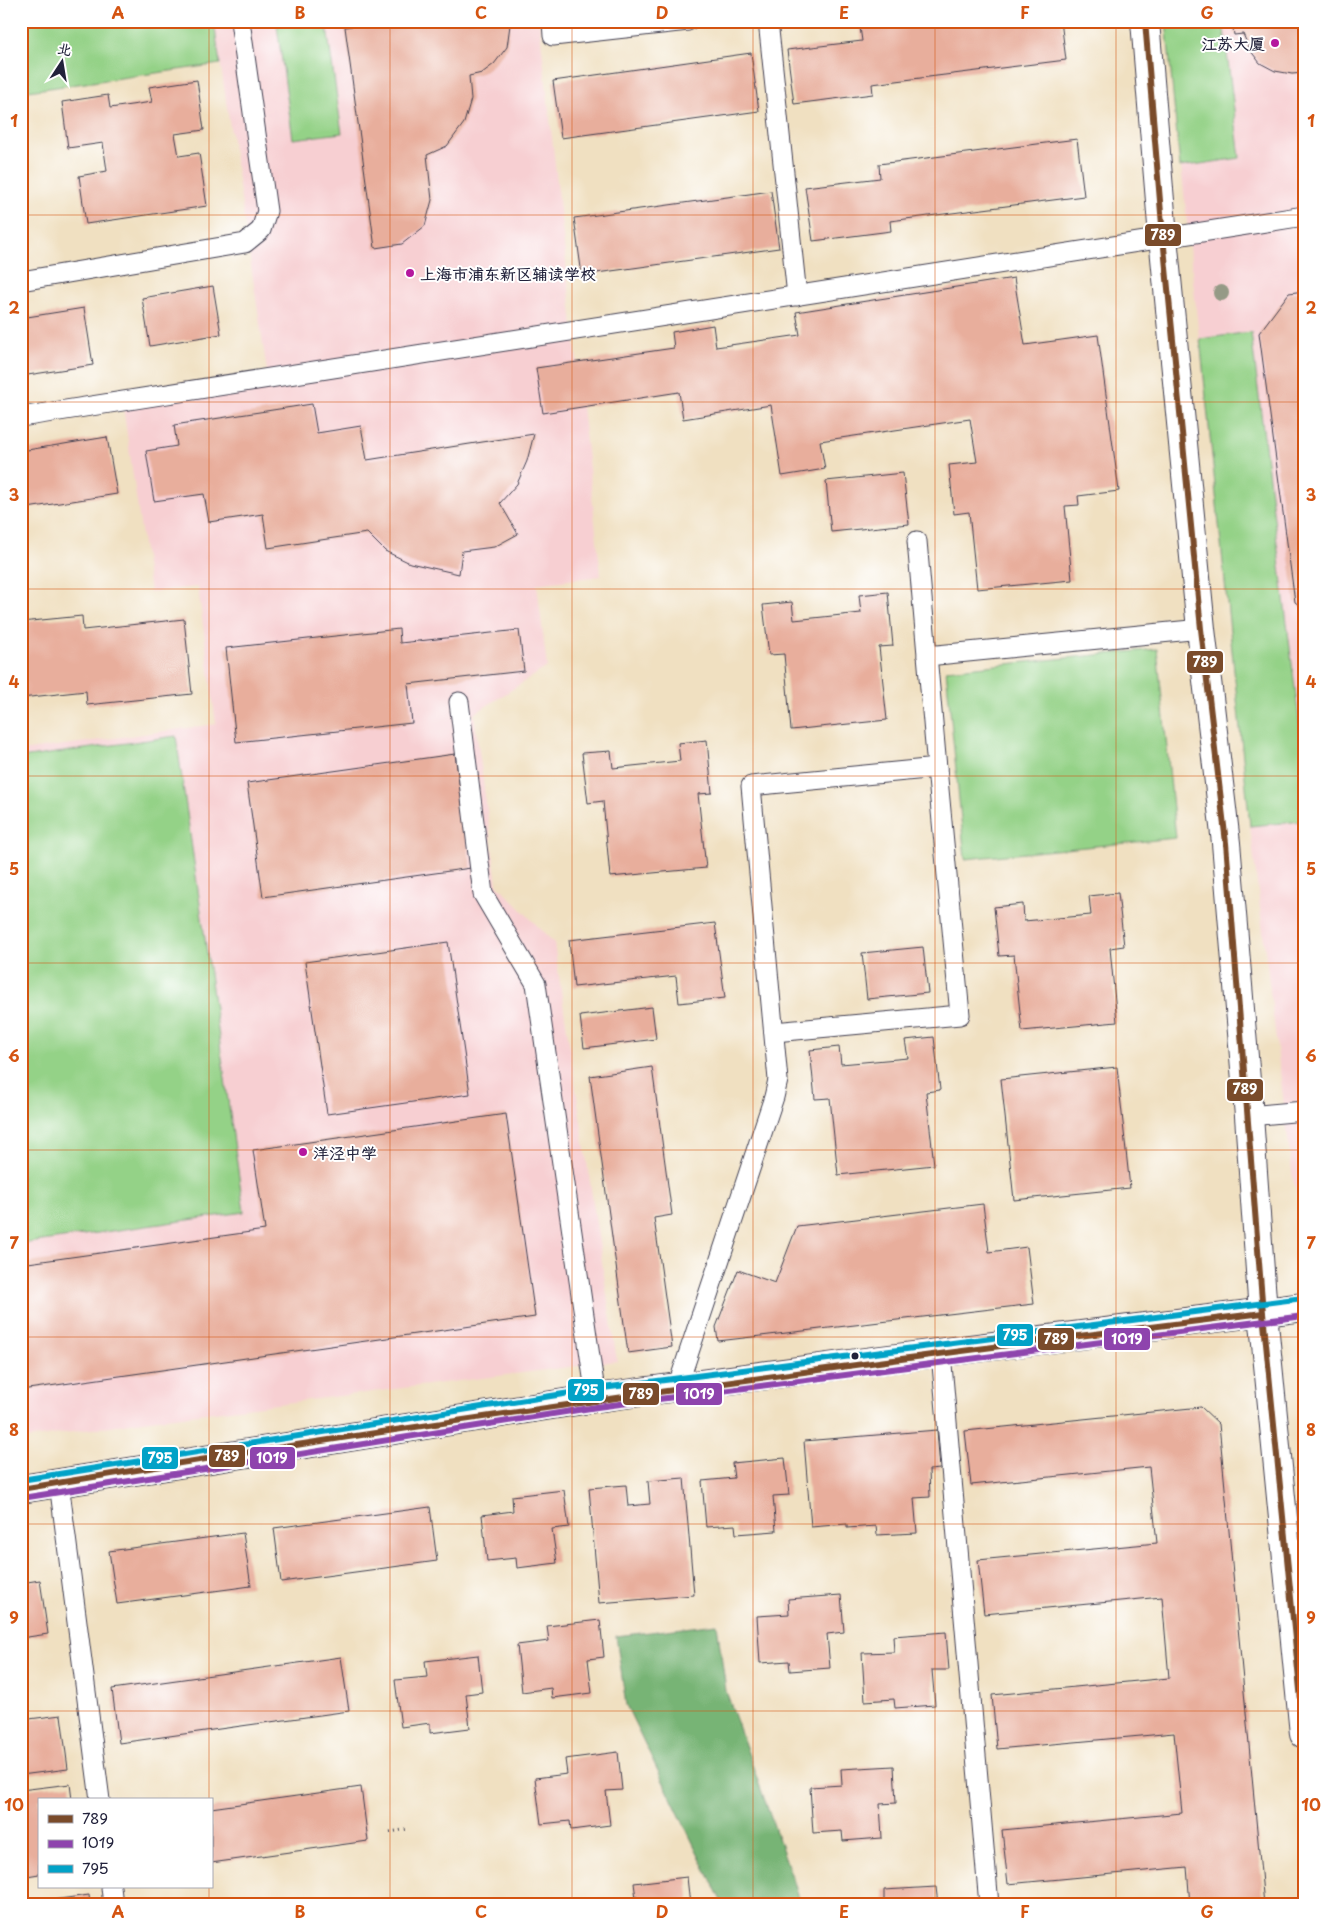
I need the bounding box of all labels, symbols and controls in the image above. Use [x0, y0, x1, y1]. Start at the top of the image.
text: A [112, 0, 125, 24]
text: B [295, 0, 306, 24]
text: C [475, 0, 487, 24]
text: D [656, 0, 668, 24]
text: E [839, 0, 849, 24]
text: F [1020, 0, 1030, 24]
text: G [1200, 0, 1214, 24]
place label: 江苏大厦 [1201, 31, 1265, 55]
text: 北 [56, 37, 74, 61]
marker: 江苏大厦 [1269, 37, 1281, 49]
north arrow [38, 38, 88, 88]
text: 1 [10, 108, 18, 132]
text: 1 [1307, 108, 1315, 132]
line badge: 789 [1144, 223, 1182, 247]
text: 789 [1151, 224, 1175, 245]
place label: 上海市浦东新区辅读学校 [420, 261, 596, 285]
marker: 上海市浦东新区辅读学校 [404, 267, 416, 279]
text: 2 [8, 295, 20, 319]
text: 2 [1305, 295, 1317, 319]
text: 3 [9, 482, 19, 506]
text: 3 [1306, 482, 1316, 506]
line badge: 789 [1186, 650, 1224, 674]
text: 789 [1193, 651, 1217, 672]
text: 4 [9, 669, 20, 693]
text: 4 [1306, 669, 1317, 693]
text: 5 [9, 856, 19, 880]
text: 5 [1306, 856, 1316, 880]
text: 6 [8, 1043, 20, 1067]
text: 6 [1305, 1043, 1317, 1067]
line badge: 789 [1226, 1078, 1264, 1102]
text: 789 [1233, 1078, 1257, 1099]
place label: 洋泾中学 [313, 1140, 377, 1164]
marker: 洋泾中学 [297, 1146, 309, 1158]
text: 7 [9, 1230, 19, 1254]
text: 7 [1306, 1230, 1316, 1254]
line badge: 795 [996, 1323, 1034, 1347]
text: 795 [1002, 1324, 1028, 1345]
line badge: 789 [1037, 1327, 1075, 1351]
line badge: 1019 [1103, 1327, 1151, 1351]
text: 789 [1044, 1328, 1068, 1349]
text: 1019 [1111, 1328, 1143, 1349]
unlabelled marker [850, 1351, 860, 1361]
line badge: 795 [567, 1378, 605, 1402]
text: 795 [573, 1379, 599, 1400]
line badge: 789 [622, 1382, 660, 1406]
line badge: 1019 [675, 1382, 723, 1406]
text: 789 [629, 1383, 653, 1404]
text: 1019 [683, 1383, 715, 1404]
text: 8 [9, 1417, 19, 1441]
text: 8 [1306, 1417, 1316, 1441]
line badge: 789 [208, 1444, 246, 1468]
text: 789 [215, 1445, 239, 1466]
line badge: 795 [141, 1446, 179, 1470]
line badge: 1019 [249, 1446, 296, 1470]
text: 795 [147, 1447, 173, 1468]
text: 1019 [256, 1447, 288, 1468]
text: 9 [9, 1605, 19, 1629]
text: 9 [1306, 1605, 1316, 1629]
text: 10 [4, 1792, 24, 1816]
text: 10 [1301, 1792, 1321, 1816]
legend [38, 1798, 212, 1888]
text: 789 [82, 1806, 108, 1829]
text: 1019 [82, 1830, 114, 1853]
text: 795 [82, 1856, 109, 1879]
text: A [112, 1899, 125, 1923]
text: B [295, 1899, 306, 1923]
text: C [475, 1899, 487, 1923]
text: D [656, 1899, 668, 1923]
text: E [839, 1899, 849, 1923]
text: F [1020, 1899, 1030, 1923]
text: G [1200, 1899, 1214, 1923]

